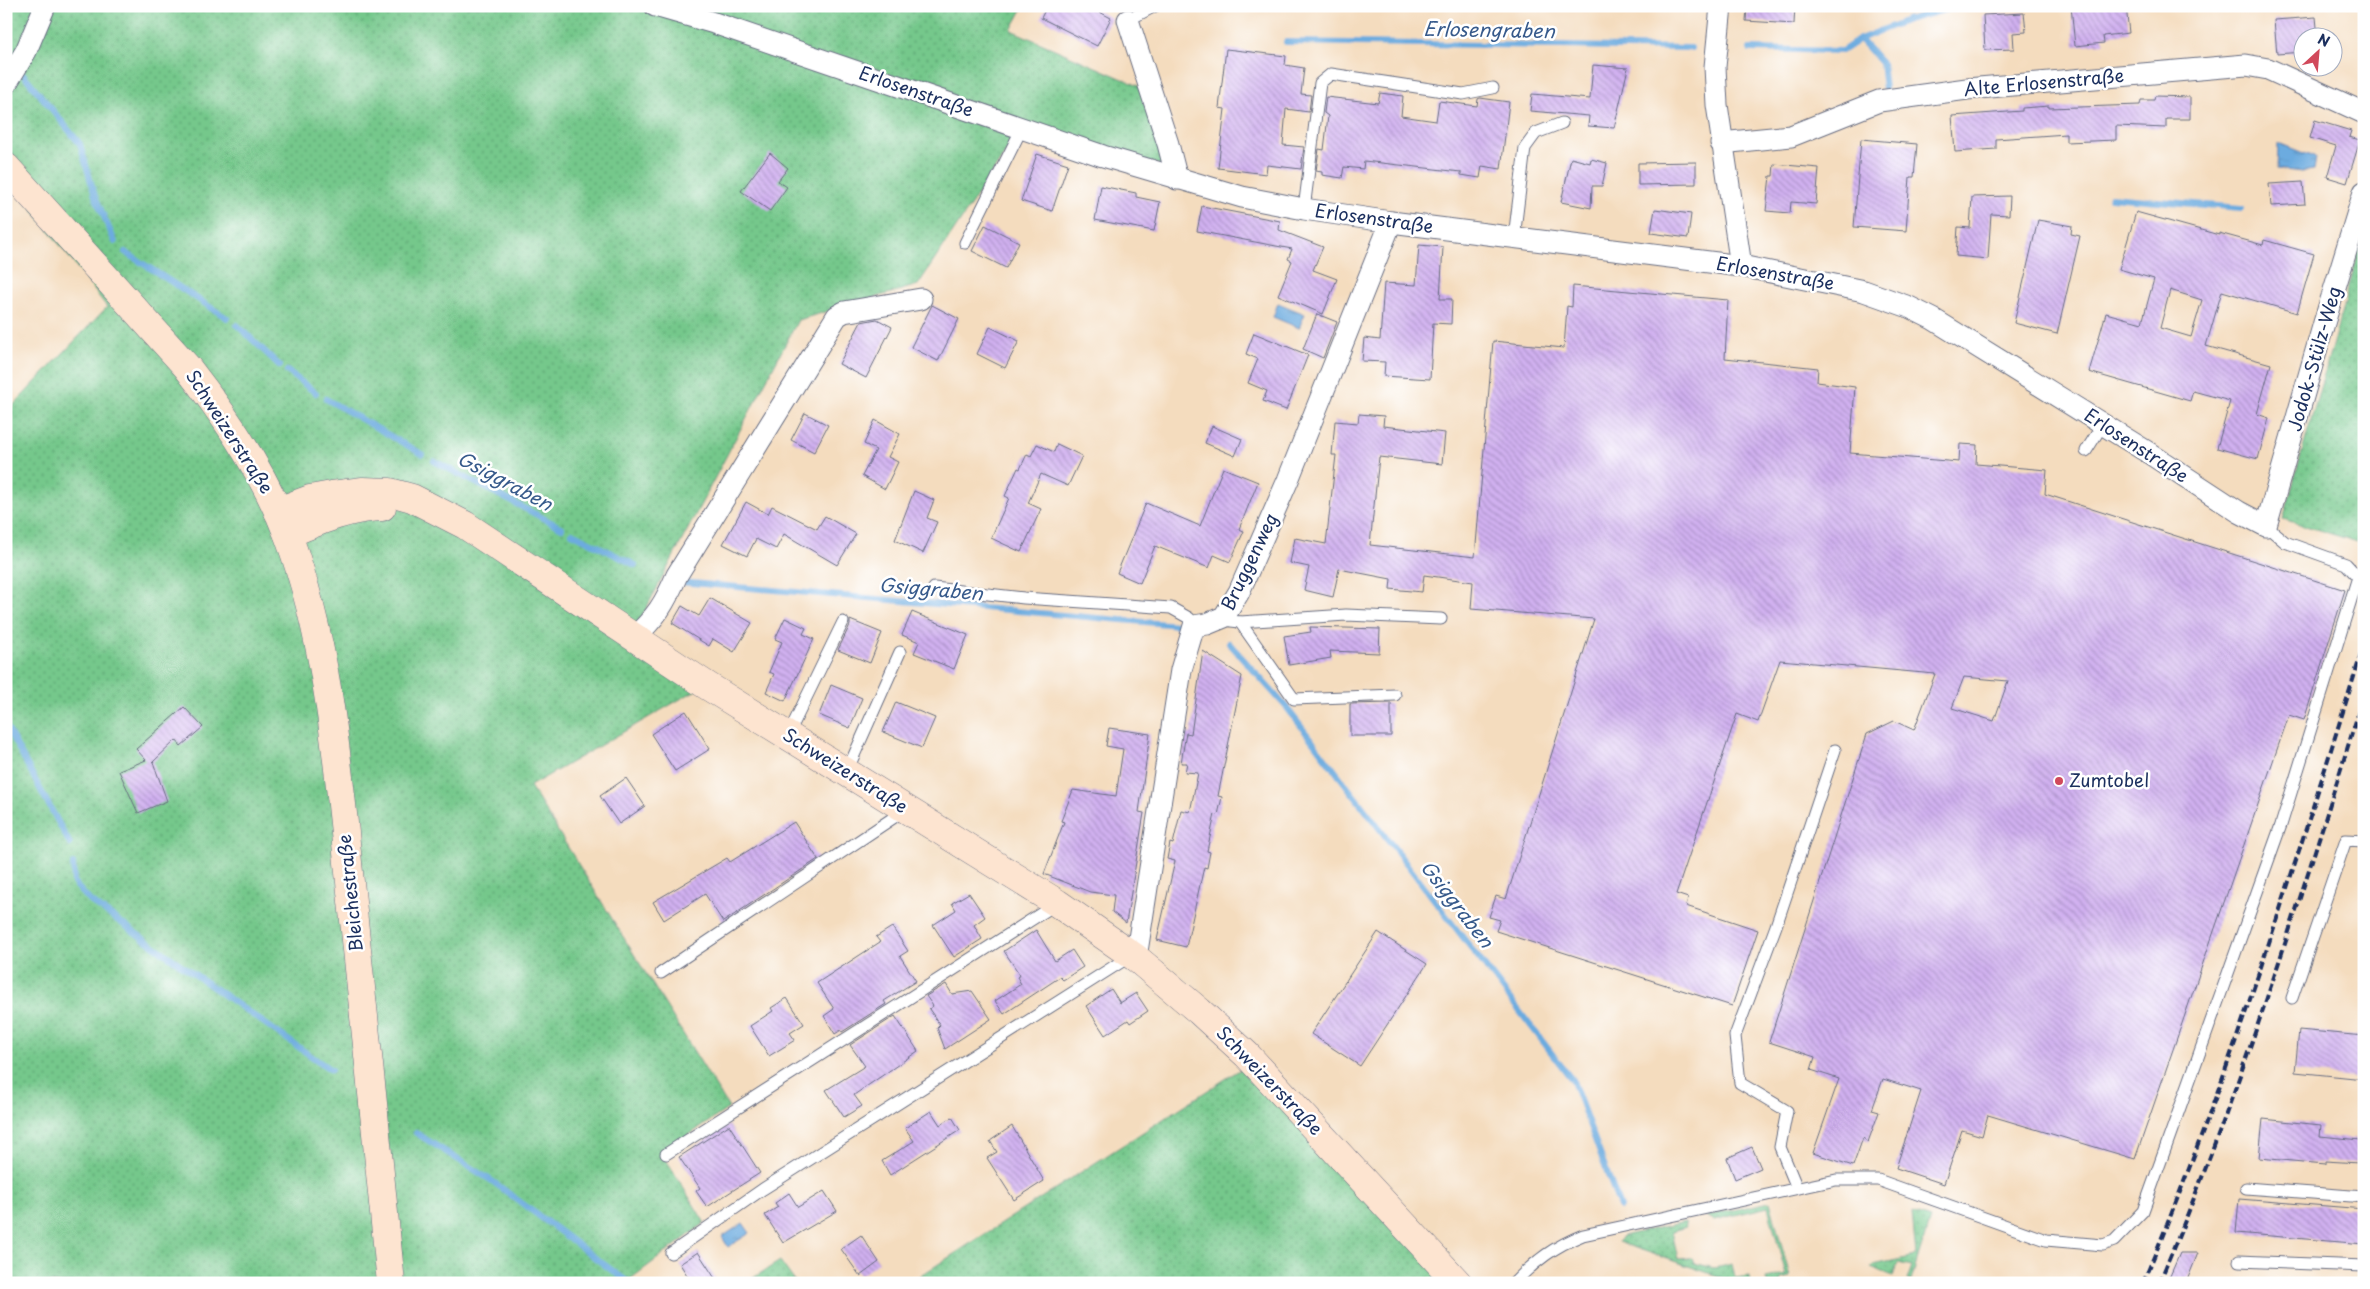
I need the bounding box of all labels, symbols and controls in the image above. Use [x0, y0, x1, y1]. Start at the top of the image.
water label: Erlosengraben [1423, 14, 1556, 44]
north arrow [2292, 28, 2342, 78]
text: N [2314, 28, 2334, 52]
street label: Erlosenstraße [856, 58, 977, 123]
street label: Alte Erlosenstraße [1963, 61, 2125, 102]
street label: Erlosenstraße [1313, 196, 1435, 239]
street label: Erlosenstraße [1714, 249, 1836, 296]
street label: Jodok-Stülz-Weg [2280, 283, 2347, 434]
street label: Schweizerstraße [180, 364, 280, 498]
street label: Erlosenstraße [2079, 401, 2194, 489]
water label: Gsiggraben [453, 443, 559, 517]
street label: Bruggenweg [1213, 508, 1284, 615]
water label: Gsiggraben [878, 570, 985, 607]
street label: Schweizerstraße [778, 720, 914, 819]
place label: Zumtobel [2069, 766, 2149, 793]
marker: Zumtobel [2053, 775, 2065, 787]
street label: Bleichestraße [330, 833, 369, 953]
water label: Gsiggraben [1415, 854, 1502, 954]
street label: Schweizerstraße [1211, 1019, 1329, 1141]

